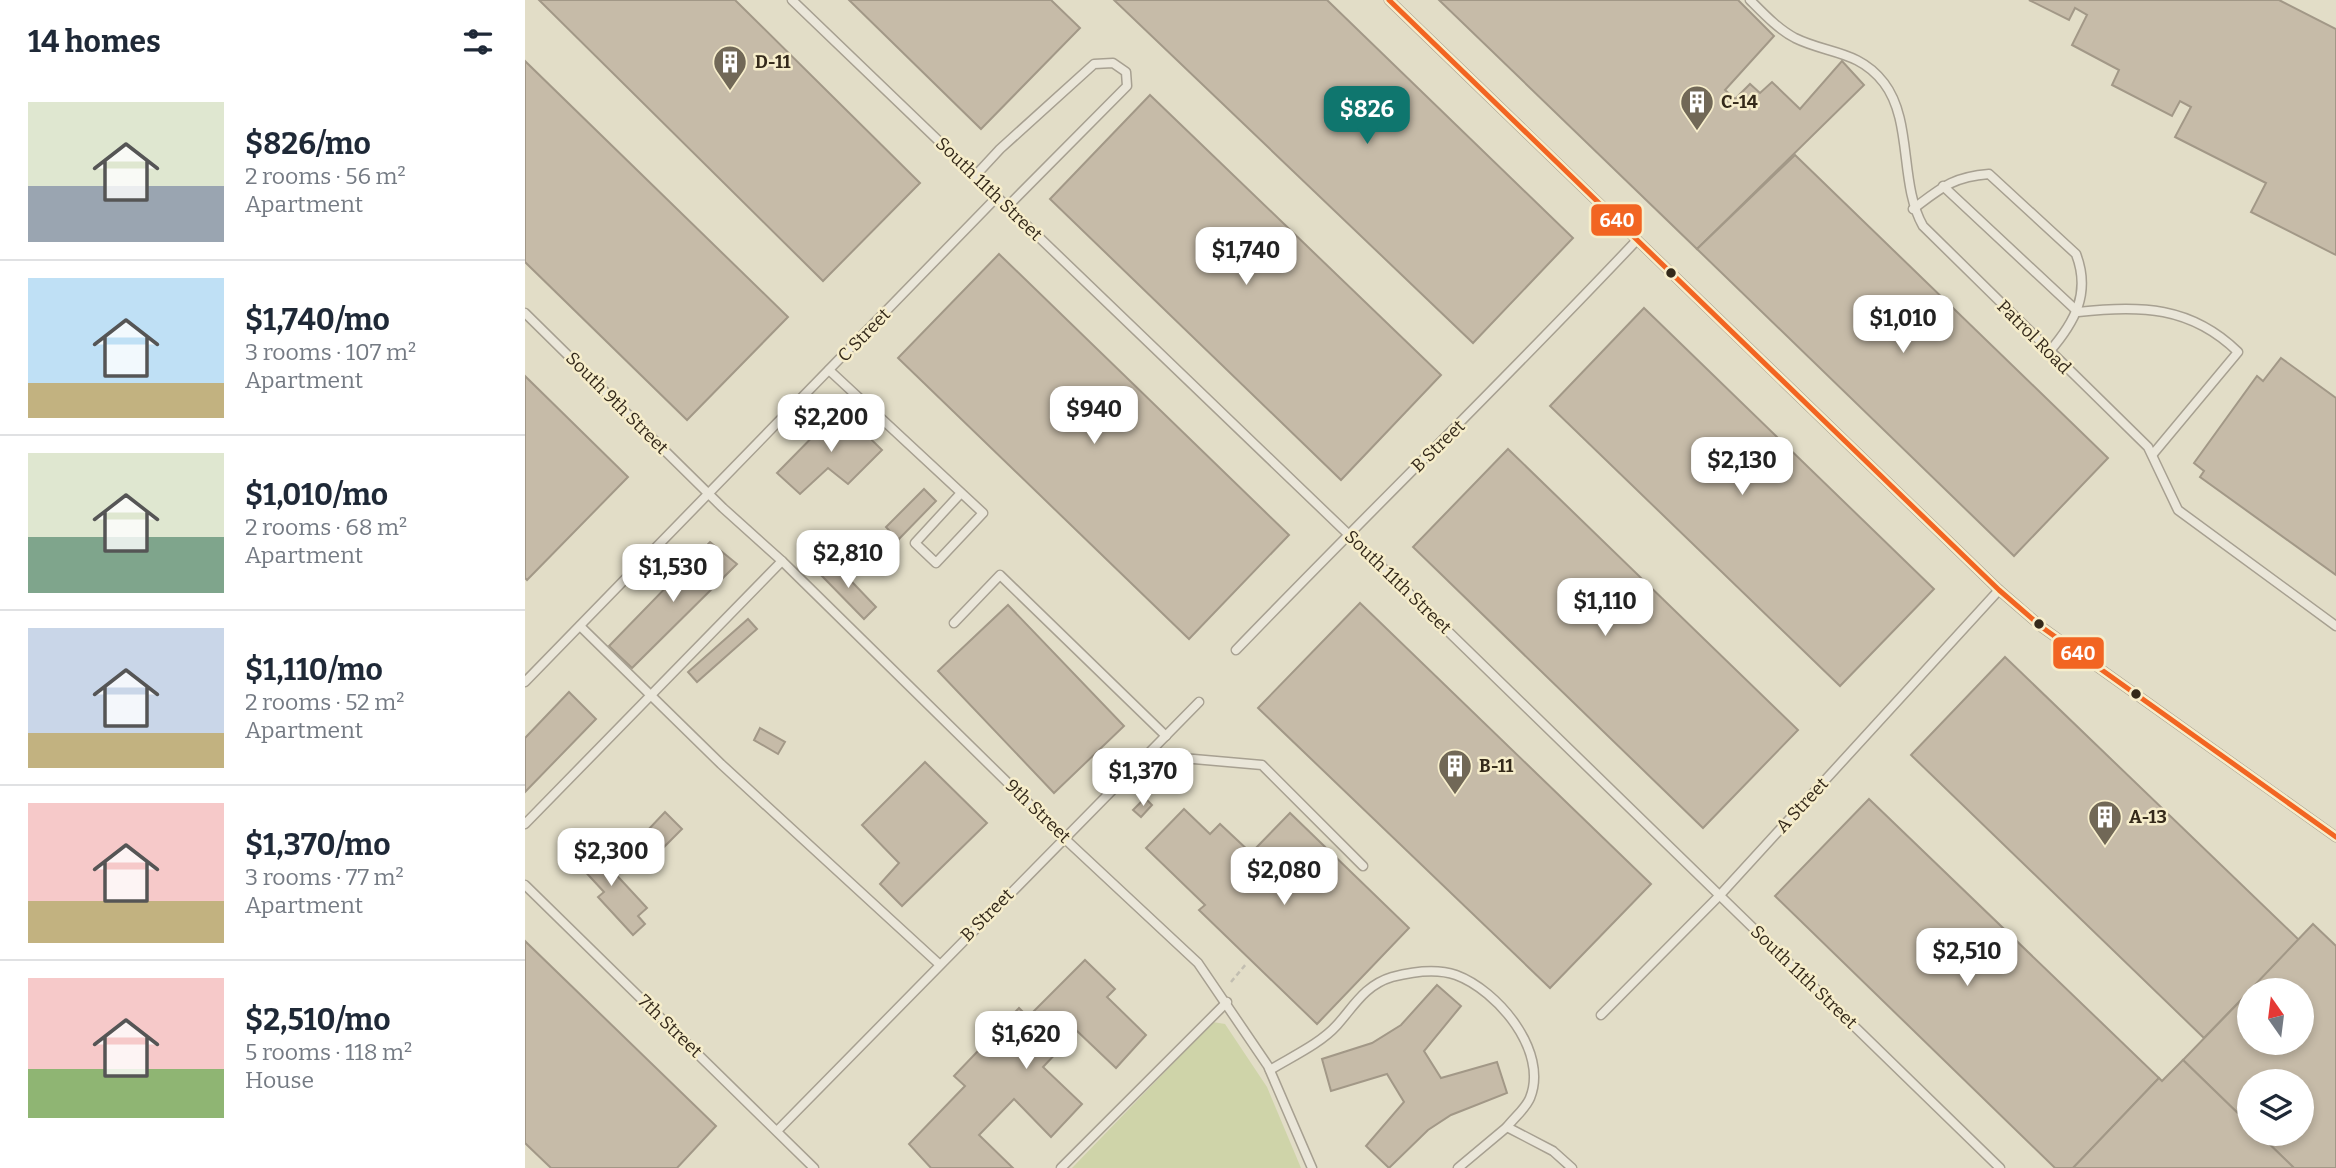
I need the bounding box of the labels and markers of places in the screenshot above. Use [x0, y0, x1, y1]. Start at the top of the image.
building icon: D-11 [711, 43, 749, 92]
place label: D-11 [755, 51, 791, 73]
building icon: C-14 [1678, 83, 1716, 132]
pin: $826 [1326, 86, 1408, 146]
place label: C-14 [1721, 91, 1758, 113]
pin: $1,740 [1189, 228, 1303, 287]
unlabelled marker [1664, 266, 1678, 280]
pin: $1,010 [1846, 296, 1960, 355]
pin: $940 [1053, 386, 1135, 446]
pin: $2,200 [774, 394, 888, 454]
pin: $2,130 [1685, 438, 1799, 497]
pin: $2,810 [791, 530, 905, 590]
pin: $1,530 [616, 544, 730, 604]
pin: $1,110 [1548, 578, 1662, 638]
unlabelled marker [2032, 617, 2046, 631]
unlabelled marker [2129, 687, 2143, 701]
building icon: B-11 [1436, 747, 1474, 796]
pin: $1,370 [1086, 748, 1200, 808]
place label: B-11 [1479, 755, 1514, 777]
building icon: A-13 [2086, 798, 2124, 847]
place label: A-13 [2129, 806, 2167, 828]
pin: $2,300 [554, 828, 668, 888]
pin: $2,080 [1227, 848, 1341, 907]
pin: $2,510 [1910, 928, 2024, 988]
pin: $1,620 [969, 1012, 1083, 1071]

